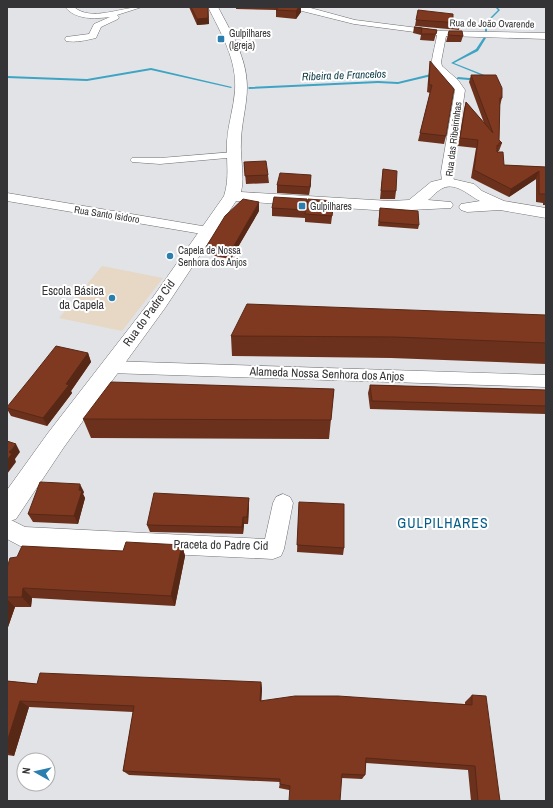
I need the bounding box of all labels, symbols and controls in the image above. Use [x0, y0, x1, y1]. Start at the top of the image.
street label: Rua de João Ovarende [449, 16, 535, 31]
place label: Gulpilhares (Igreja) [229, 27, 271, 52]
marker: Gulpilhares (Igreja) [216, 34, 226, 44]
water label: Ribeira de Francelos [302, 67, 387, 83]
street label: Rua das Ribeirinhas [442, 101, 465, 177]
place label: Gulpilhares [310, 200, 352, 213]
marker: Gulpilhares [297, 201, 307, 211]
street label: Rua Santo Isidoro [73, 203, 141, 226]
place label: Capela de Nossa Senhora dos Anjos [178, 244, 247, 269]
marker: Capela de Nossa Senhora dos Anjos [165, 251, 175, 261]
street label: Rua do Padre Cid [119, 276, 179, 350]
place label: Escola Básica da Capela [42, 283, 105, 313]
marker: Escola Básica da Capela [107, 293, 117, 303]
street label: Alameda Nossa Senhora dos Anjos [248, 363, 405, 385]
district label: GULPILHARES [397, 514, 489, 532]
street label: Praceta do Padre Cid [174, 536, 268, 554]
north arrow [16, 752, 56, 792]
text: N [19, 766, 33, 775]

